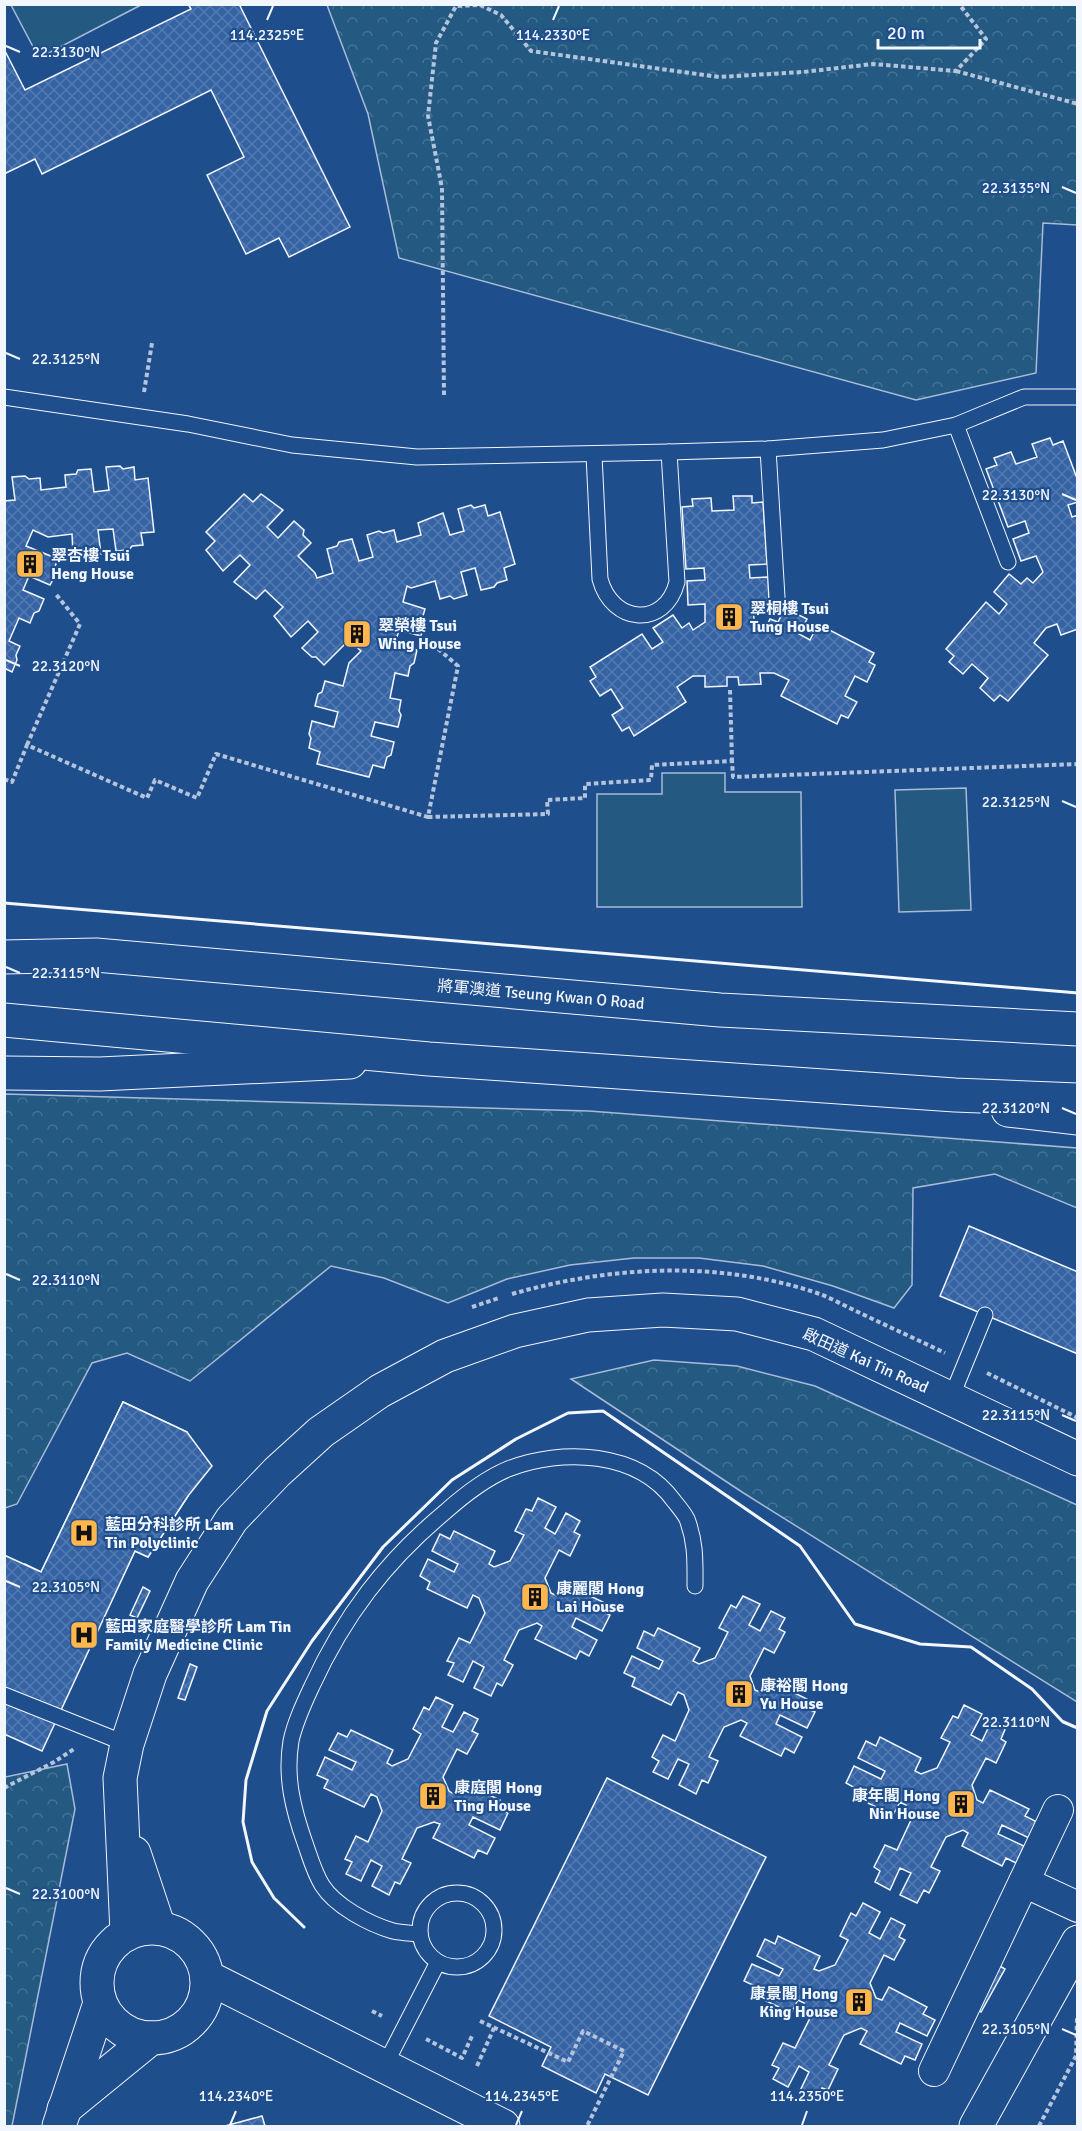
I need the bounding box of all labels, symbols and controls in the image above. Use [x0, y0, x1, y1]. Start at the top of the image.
scale bar [878, 12, 980, 50]
text: 20 m [887, 22, 925, 44]
text: 114.2325°E [230, 26, 304, 44]
text: 114.2330°E [516, 26, 590, 44]
text: 22.3130°N [32, 43, 100, 61]
text: 22.3135°N [982, 179, 1050, 197]
text: 22.3125°N [32, 350, 100, 368]
text: 22.3130°N [982, 486, 1050, 504]
place label: 翠杏樓 Tsui Heng House [51, 546, 134, 584]
building icon: 翠杏樓 Tsui Heng House [14, 548, 46, 580]
place label: 翠桐樓 Tsui Tung House [750, 599, 830, 637]
building icon: 翠桐樓 Tsui Tung House [713, 601, 745, 633]
place label: 翠榮樓 Tsui Wing House [378, 616, 461, 654]
building icon: 翠榮樓 Tsui Wing House [341, 618, 373, 650]
text: 22.3120°N [32, 657, 100, 675]
text: 22.3125°N [982, 793, 1050, 811]
text: 22.3115°N [32, 964, 100, 982]
street label: 將軍澳道 Tseung Kwan O Road [437, 976, 645, 1014]
text: 22.3120°N [982, 1099, 1050, 1117]
text: 22.3110°N [32, 1271, 100, 1289]
street label: 啟田道 Kai Tin Road [800, 1324, 932, 1398]
text: 22.3115°N [982, 1406, 1050, 1424]
place label: 藍田分科診所 Lam Tin Polyclinic [105, 1515, 234, 1553]
hospital icon: 藍田分科診所 Lam Tin Polyclinic [68, 1517, 100, 1549]
text: 22.3105°N [32, 1578, 100, 1596]
place label: 康麗閣 Hong Lai House [556, 1579, 645, 1617]
building icon: 康麗閣 Hong Lai House [519, 1581, 551, 1613]
place label: 藍田家庭醫學診所 Lam Tin Family Medicine Clinic [105, 1617, 291, 1655]
hospital icon: 藍田家庭醫學診所 Lam Tin Family Medicine Clinic [68, 1619, 100, 1651]
place label: 康裕閣 Hong Yu House [759, 1676, 849, 1714]
building icon: 康裕閣 Hong Yu House [723, 1678, 755, 1710]
text: 22.3110°N [982, 1713, 1050, 1731]
place label: 康庭閣 Hong Ting House [454, 1778, 543, 1816]
building icon: 康庭閣 Hong Ting House [417, 1780, 449, 1812]
place label: 康年閣 Hong Nin House [852, 1786, 940, 1824]
building icon: 康年閣 Hong Nin House [945, 1788, 977, 1820]
text: 22.3100°N [32, 1885, 100, 1903]
place label: 康景閣 Hong King House [750, 1984, 838, 2022]
building icon: 康景閣 Hong King House [843, 1986, 875, 2018]
text: 22.3105°N [982, 2020, 1050, 2038]
text: 114.2340°E [199, 2087, 273, 2105]
text: 114.2345°E [485, 2087, 559, 2105]
text: 114.2350°E [770, 2087, 844, 2105]

